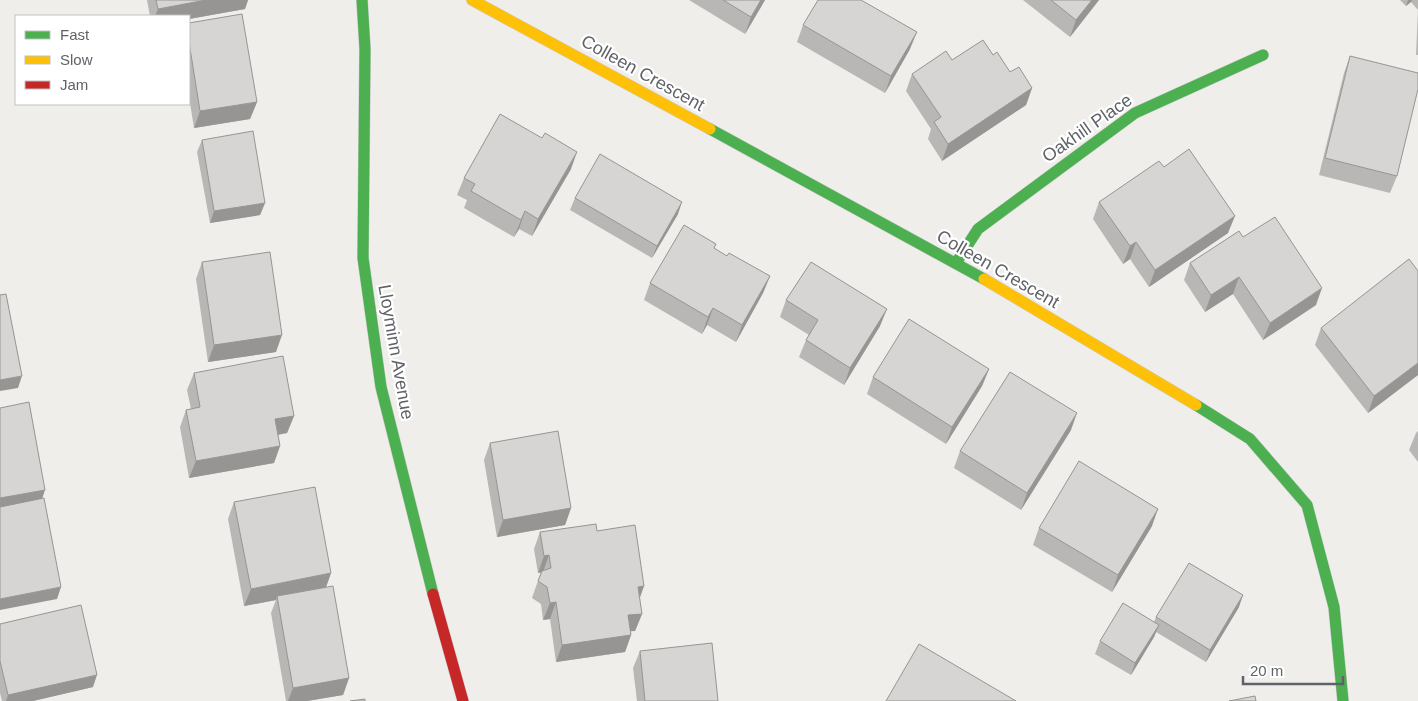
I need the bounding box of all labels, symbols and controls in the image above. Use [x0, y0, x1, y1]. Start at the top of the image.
legend [15, 15, 190, 105]
text: Fast [60, 26, 90, 43]
street label: Colleen Crescent [578, 31, 708, 115]
text: Slow [60, 51, 93, 68]
text: Jam [60, 76, 88, 93]
street label: Oakhill Place [1038, 90, 1136, 166]
street label: Colleen Crescent [933, 226, 1063, 312]
street label: Lloyminn Avenue [374, 283, 418, 421]
scale bar [1243, 654, 1343, 686]
text: 20 m [1250, 662, 1283, 679]

